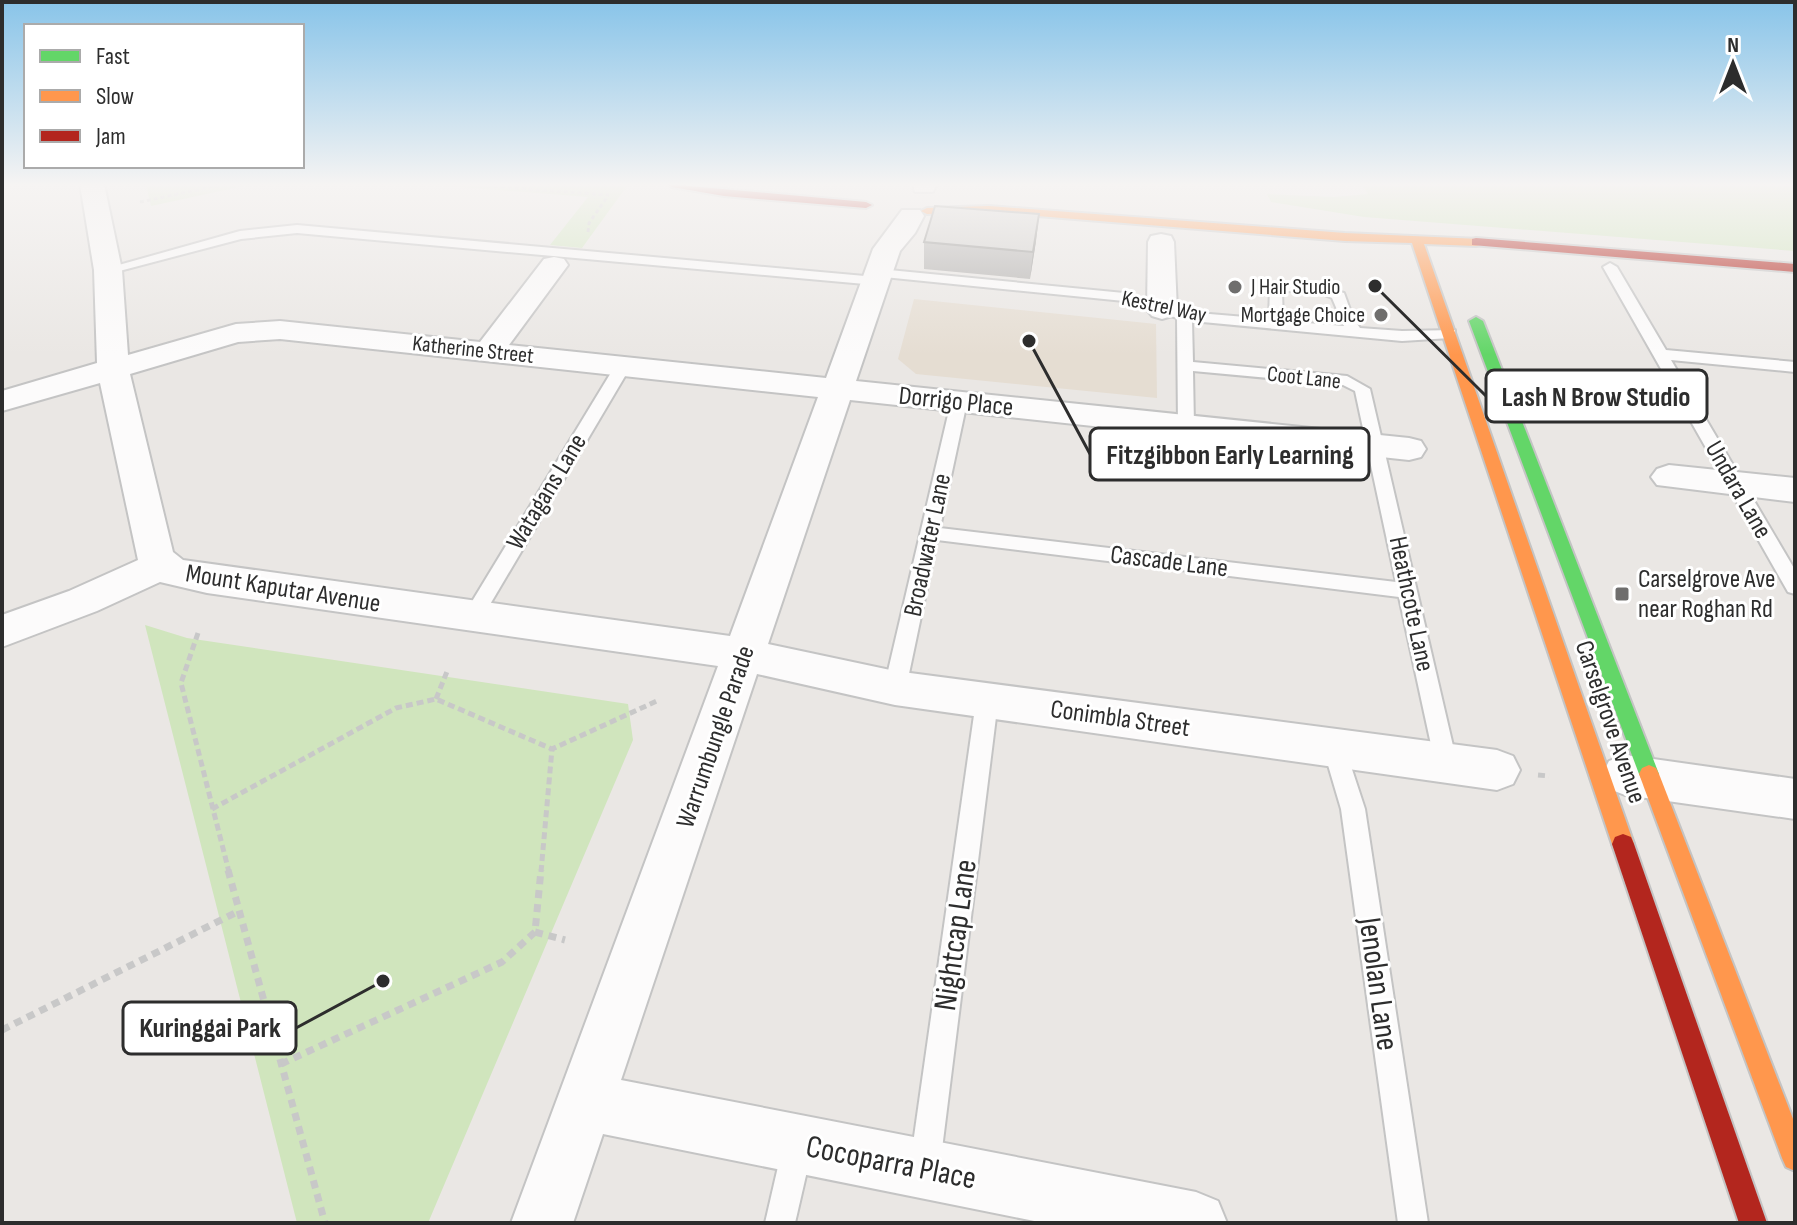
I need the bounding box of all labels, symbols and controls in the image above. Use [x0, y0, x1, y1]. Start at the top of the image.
legend [24, 24, 304, 168]
north arrow [1693, 24, 1773, 104]
text: N [1727, 32, 1739, 59]
text: Fast [96, 42, 130, 71]
text: Slow [96, 82, 134, 111]
text: Jam [95, 122, 126, 151]
place label: J Hair Studio [1250, 274, 1340, 301]
marker: J Hair Studio [1226, 278, 1244, 296]
street label: Kestrel Way [1119, 285, 1209, 329]
place label: Mortgage Choice [1241, 302, 1365, 329]
marker: Mortgage Choice [1372, 306, 1390, 324]
street label: Katherine Street [411, 330, 535, 370]
street label: Coot Lane [1266, 361, 1342, 395]
callout: Lash N Brow Studio [1486, 370, 1707, 422]
street label: Dorrigo Place [897, 381, 1015, 423]
text: Lash N Brow Studio [1502, 381, 1690, 414]
street label: Watagans Lane [500, 428, 594, 556]
callout: Fitzgibbon Early Learning [1090, 428, 1369, 480]
street label: Undara Lane [1698, 436, 1778, 544]
text: Fitzgibbon Early Learning [1106, 439, 1354, 472]
street label: Broadwater Lane [898, 471, 958, 619]
street label: Heathcote Lane [1382, 534, 1440, 674]
street label: Cascade Lane [1108, 539, 1230, 585]
street label: Mount Kaputar Avenue [183, 558, 383, 620]
place label: Carselgrove Ave near Roghan Rd [1638, 564, 1775, 625]
marker: Carselgrove Ave near Roghan Rd [1613, 585, 1631, 603]
street label: Carselgrove Avenue [1568, 637, 1652, 807]
street label: Warrumbungle Parade [670, 642, 762, 832]
street label: Conimbla Street [1048, 694, 1192, 744]
street label: Nightcap Lane [926, 857, 986, 1013]
street label: Jenolan Lane [1349, 914, 1407, 1053]
callout: Kuringgai Park [123, 1002, 296, 1054]
text: Kuringgai Park [139, 1012, 281, 1045]
street label: Cocoparra Place [803, 1127, 979, 1199]

